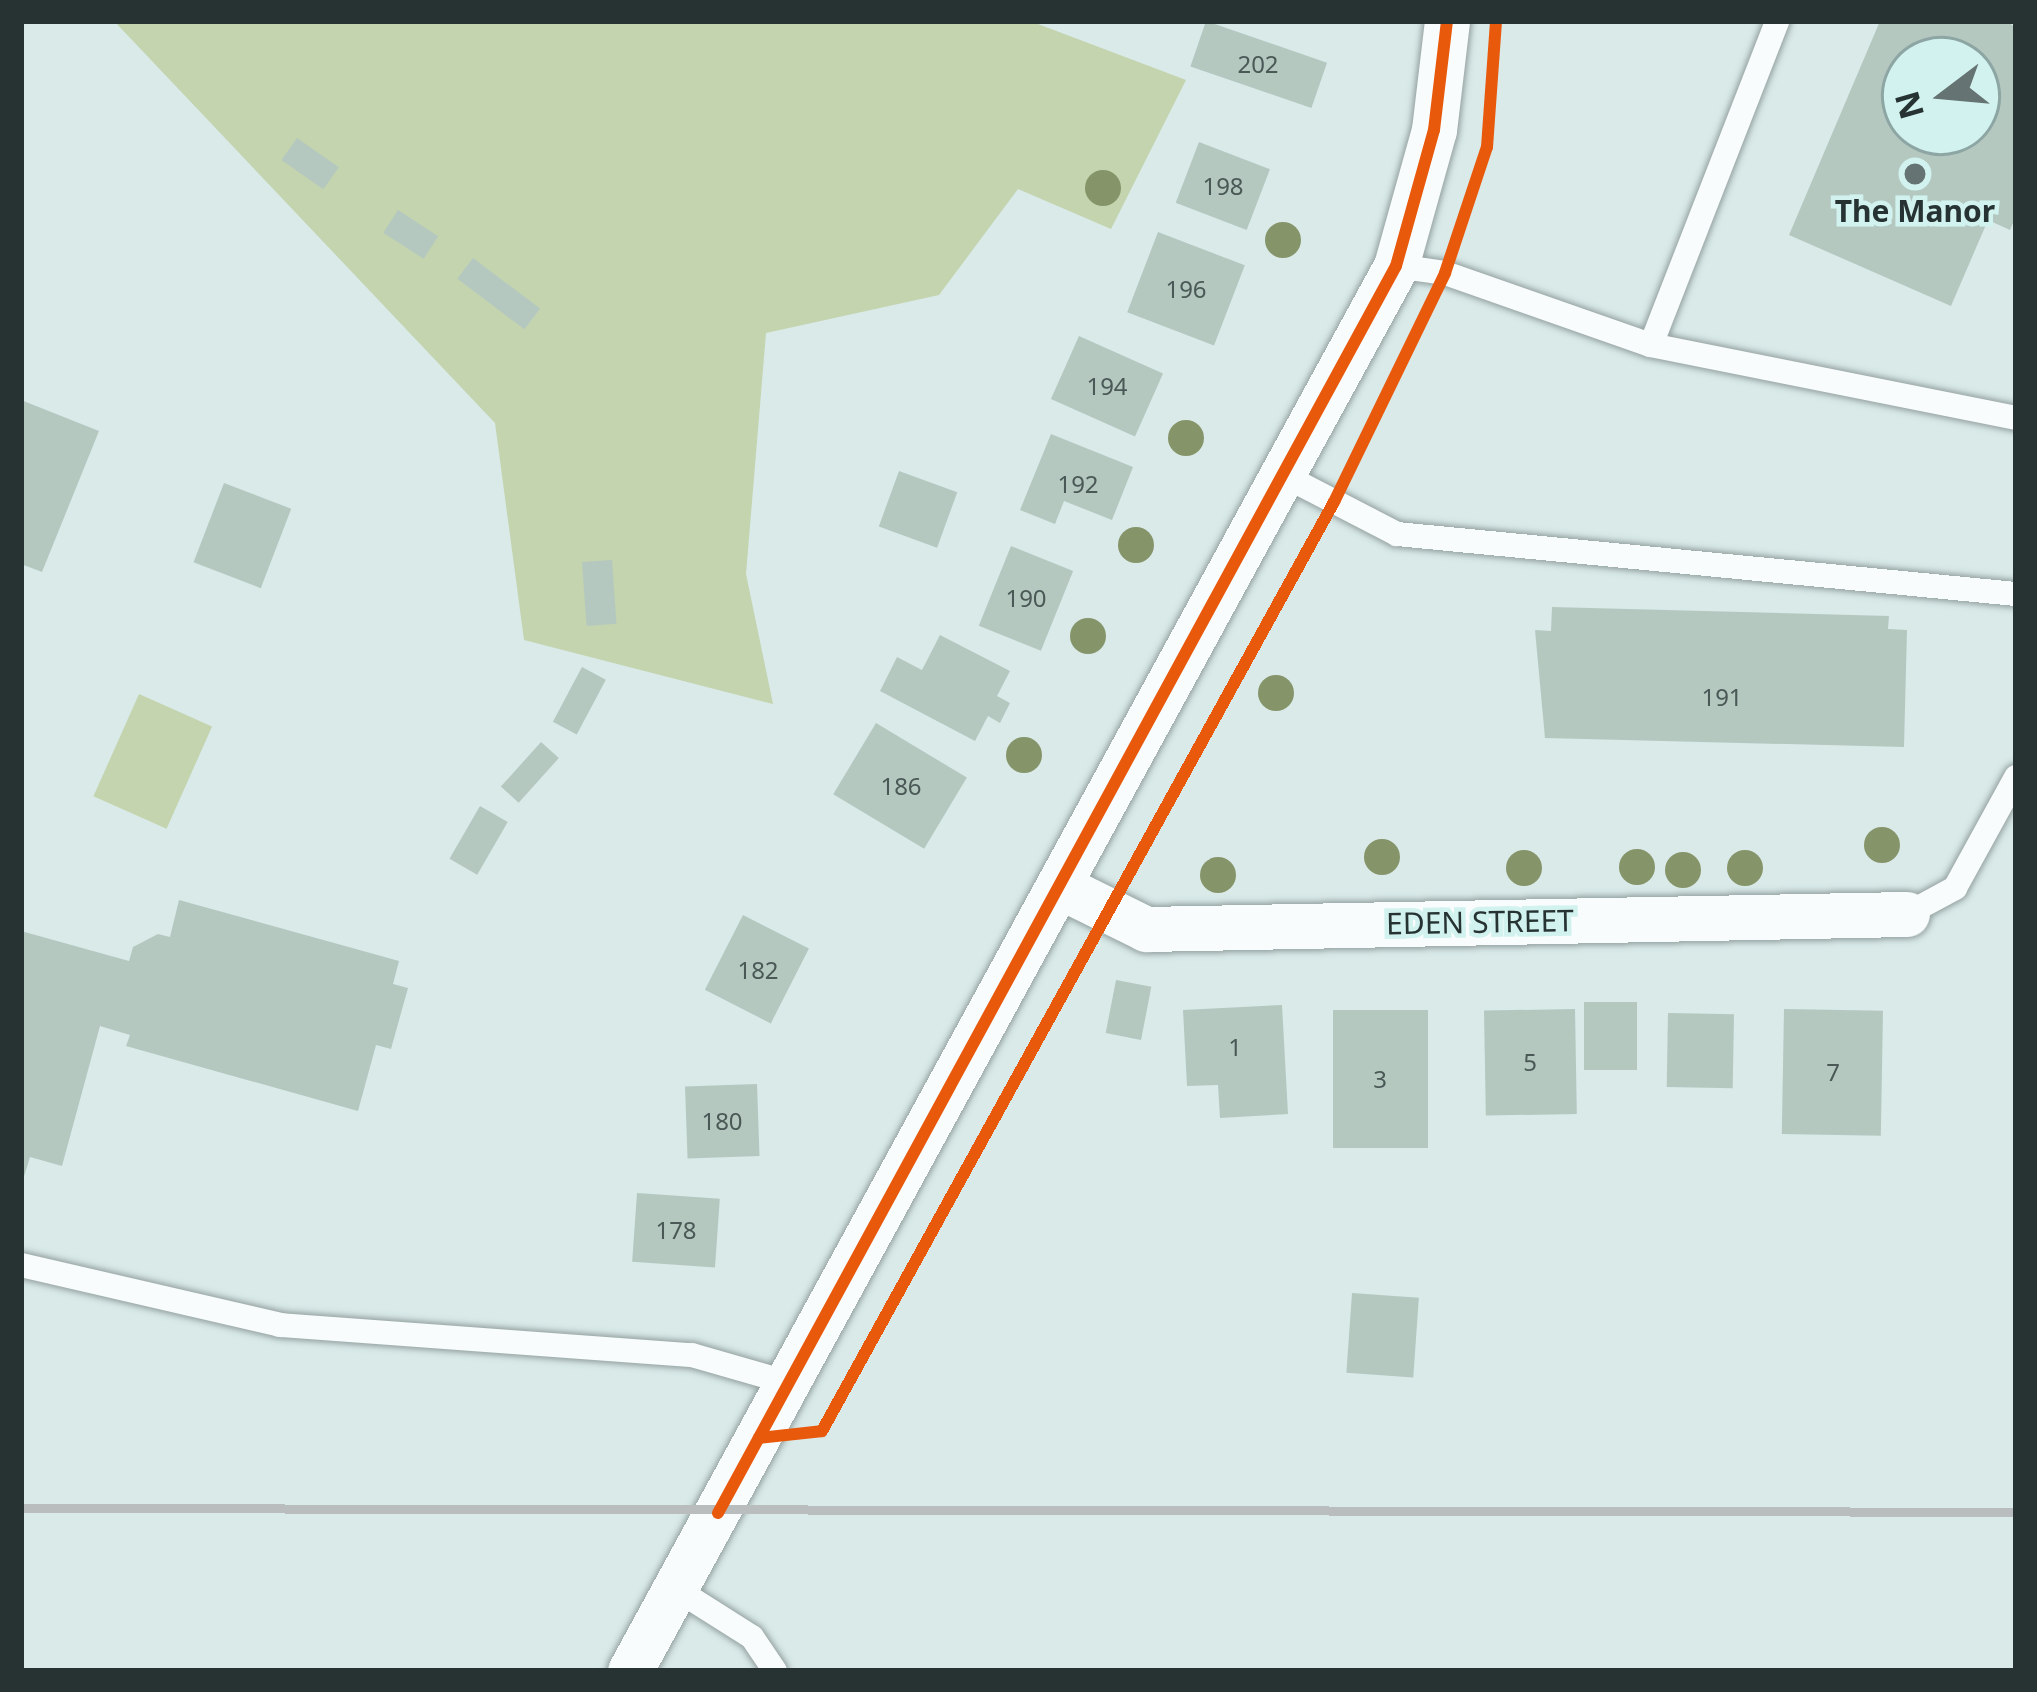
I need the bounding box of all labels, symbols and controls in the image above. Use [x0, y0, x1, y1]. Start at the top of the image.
north arrow [1881, 36, 2001, 156]
house number: 202 [1237, 50, 1279, 78]
text: N [1883, 86, 1934, 124]
marker: The Manor [1902, 161, 1928, 187]
house number: 198 [1202, 172, 1244, 200]
place label: The Manor [1835, 193, 1995, 229]
house number: 196 [1165, 275, 1207, 303]
house number: 194 [1086, 372, 1128, 400]
house number: 192 [1057, 470, 1099, 498]
house number: 190 [1005, 584, 1047, 612]
house number: 191 [1701, 683, 1743, 711]
house number: 186 [880, 772, 922, 800]
street label: EDEN STREET [1386, 902, 1574, 942]
house number: 182 [737, 956, 779, 984]
house number: 1 [1228, 1033, 1242, 1061]
house number: 5 [1523, 1048, 1537, 1076]
house number: 7 [1826, 1058, 1840, 1086]
house number: 3 [1373, 1065, 1387, 1093]
house number: 180 [701, 1107, 743, 1135]
house number: 178 [655, 1216, 697, 1244]

